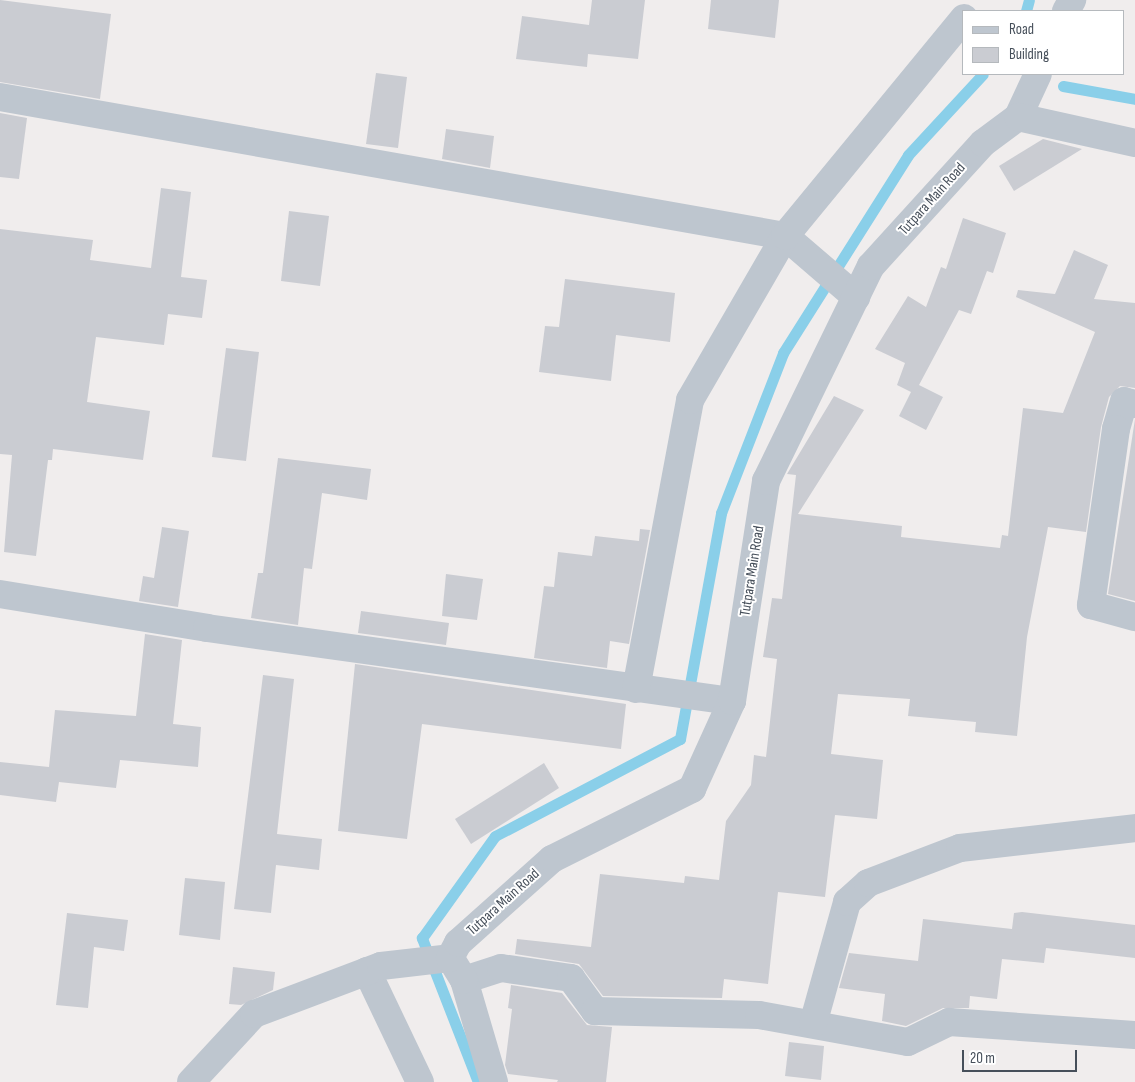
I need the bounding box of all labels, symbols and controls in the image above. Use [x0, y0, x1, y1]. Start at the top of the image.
legend [962, 10, 1125, 75]
text: Road [1009, 20, 1034, 39]
text: Building [1009, 45, 1049, 64]
street label: Tutpara Main Road [895, 159, 969, 239]
street label: Tutpara Main Road [736, 524, 768, 618]
street label: Tutpara Main Road [463, 865, 543, 939]
scale bar [965, 1040, 1080, 1072]
text: 20 m [970, 1049, 995, 1068]

